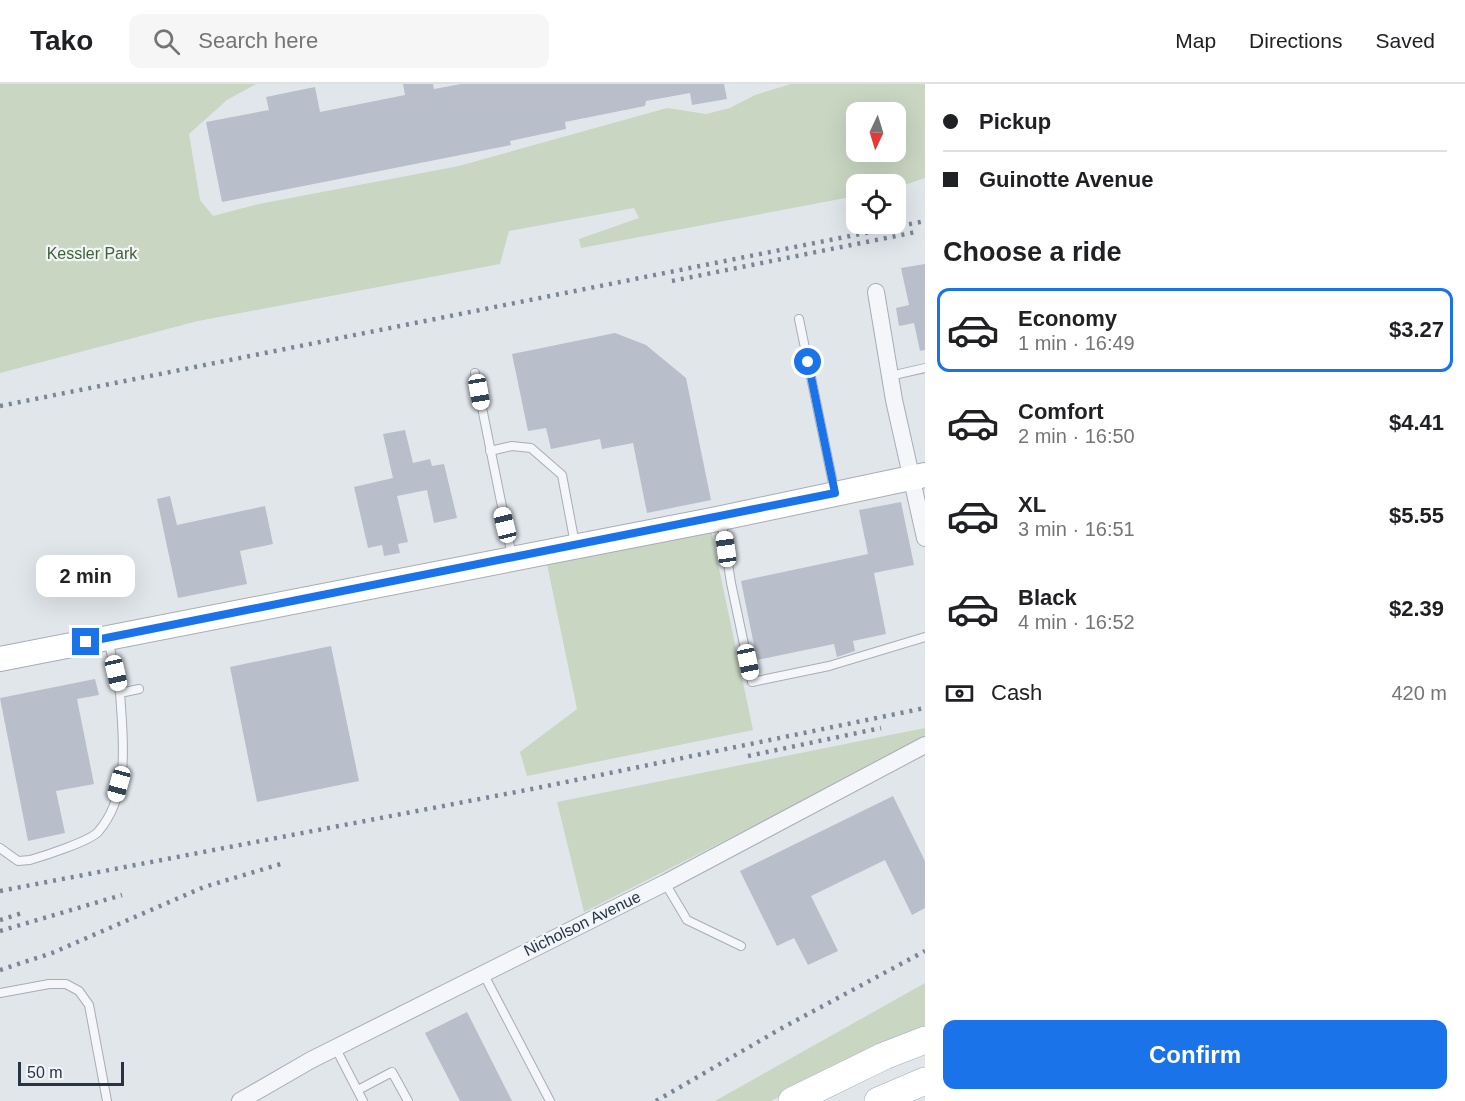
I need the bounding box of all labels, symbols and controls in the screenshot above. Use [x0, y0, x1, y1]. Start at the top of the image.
search box [129, 14, 549, 68]
text: Tako [30, 25, 93, 56]
icon: search [150, 25, 183, 58]
text: Search here [198, 28, 318, 53]
text: Map [1175, 29, 1216, 52]
text: Directions [1249, 29, 1342, 52]
text: Saved [1375, 29, 1435, 52]
north arrow [846, 102, 906, 162]
map controls [846, 102, 906, 234]
text: Pickup [979, 109, 1051, 134]
text: Guinotte Avenue [979, 167, 1153, 192]
button: locate [846, 174, 906, 234]
text: Choose a ride [943, 237, 1122, 267]
park label: Kessler Park [47, 245, 138, 262]
icon: car [946, 303, 1000, 357]
text: Economy [1018, 306, 1117, 331]
text: $3.27 [1389, 317, 1444, 342]
text: 1 min · 16:49 [1018, 332, 1135, 354]
route start [794, 348, 821, 375]
car [467, 373, 491, 411]
icon: car [946, 396, 1000, 450]
text: Comfort [1018, 399, 1104, 424]
text: $4.41 [1389, 410, 1444, 435]
text: 2 min · 16:50 [1018, 425, 1135, 447]
icon: car [946, 489, 1000, 543]
text: XL [1018, 492, 1046, 517]
text: $5.55 [1389, 503, 1444, 528]
car [492, 505, 518, 545]
text: 3 min · 16:51 [1018, 518, 1135, 540]
car [715, 530, 737, 568]
callout: 2 min [36, 555, 136, 597]
text: 2 min [59, 565, 112, 587]
icon: car [946, 582, 1000, 636]
text: Black [1018, 585, 1077, 610]
text: $2.39 [1389, 596, 1444, 621]
text: 4 min · 16:52 [1018, 611, 1135, 633]
route end [72, 628, 99, 655]
car [735, 643, 761, 681]
car [103, 653, 129, 693]
icon: cash [943, 677, 976, 710]
text: Cash [991, 680, 1042, 705]
text: 420 m [1391, 682, 1447, 704]
car [106, 764, 132, 804]
street label: Nicholson Avenue [521, 888, 643, 959]
button: Confirm [943, 1020, 1447, 1089]
scale bar [18, 1059, 124, 1086]
text: 50 m [27, 1064, 63, 1081]

